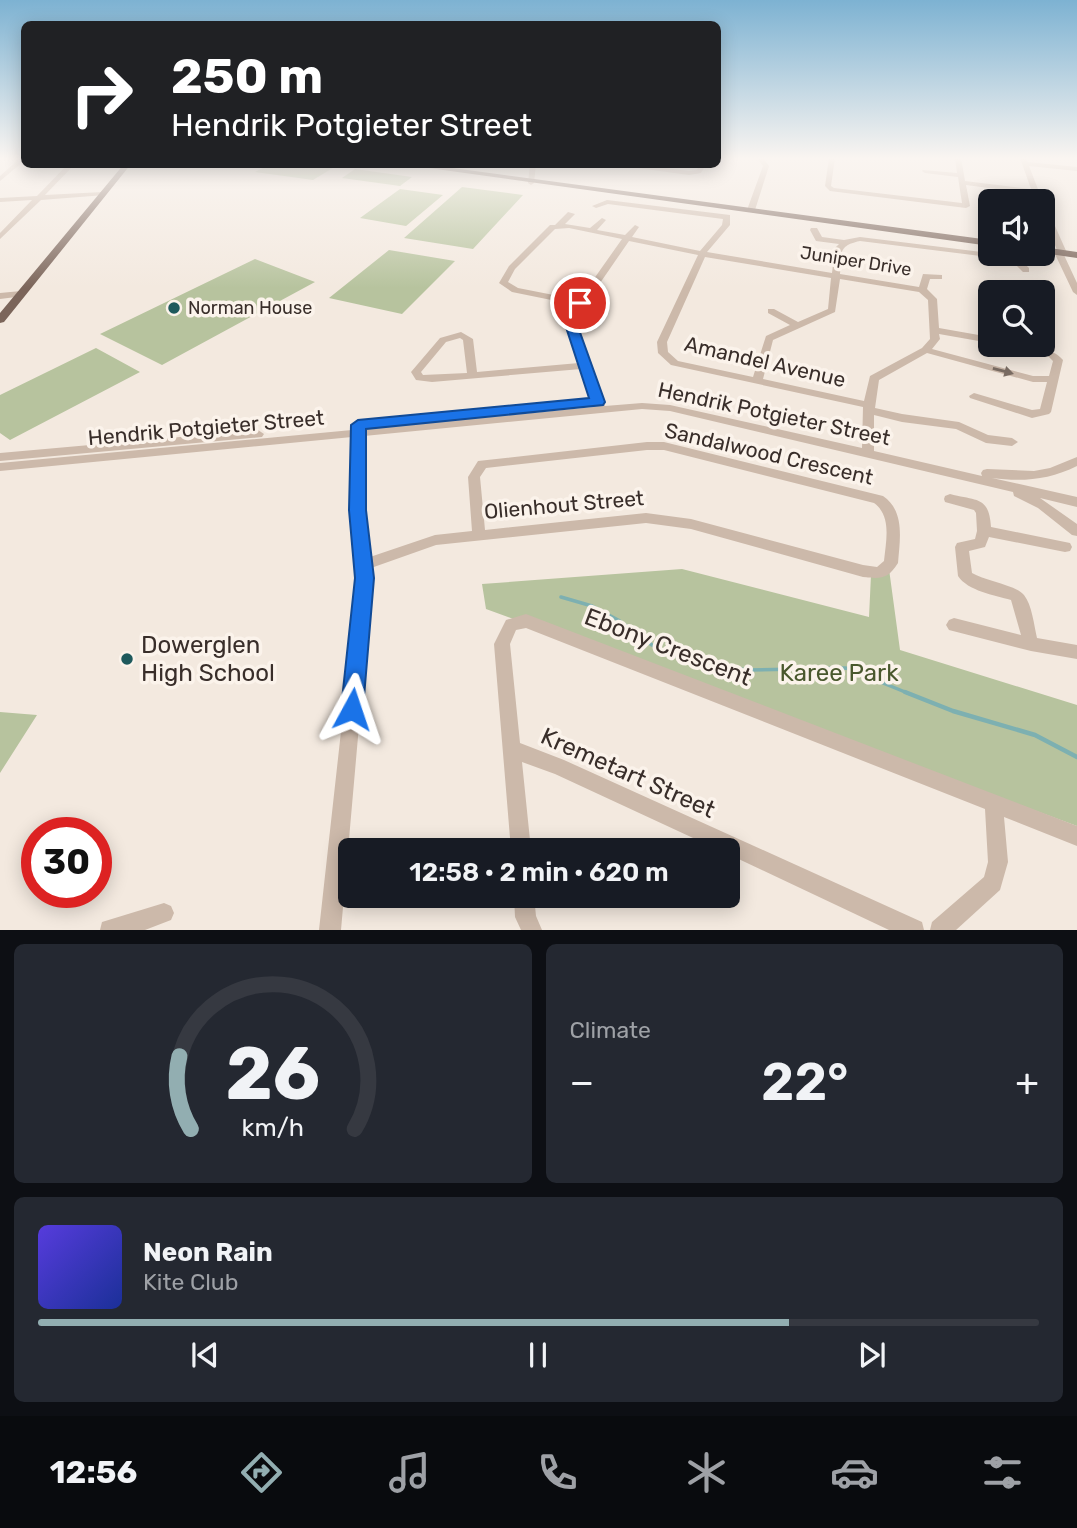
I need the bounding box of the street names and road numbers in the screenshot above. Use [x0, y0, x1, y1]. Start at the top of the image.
street label: Juniper Drive [799, 241, 913, 281]
street label: Amandel Avenue [682, 331, 848, 392]
street label: Hendrik Potgieter Street [656, 377, 893, 450]
street label: Hendrik Potgieter Street [87, 405, 325, 450]
street label: Sandalwood Crescent [662, 417, 876, 490]
street label: Olienhout Street [483, 485, 645, 524]
street label: Ebony Crescent [581, 602, 755, 692]
street label: Kremetart Street [536, 722, 720, 824]

